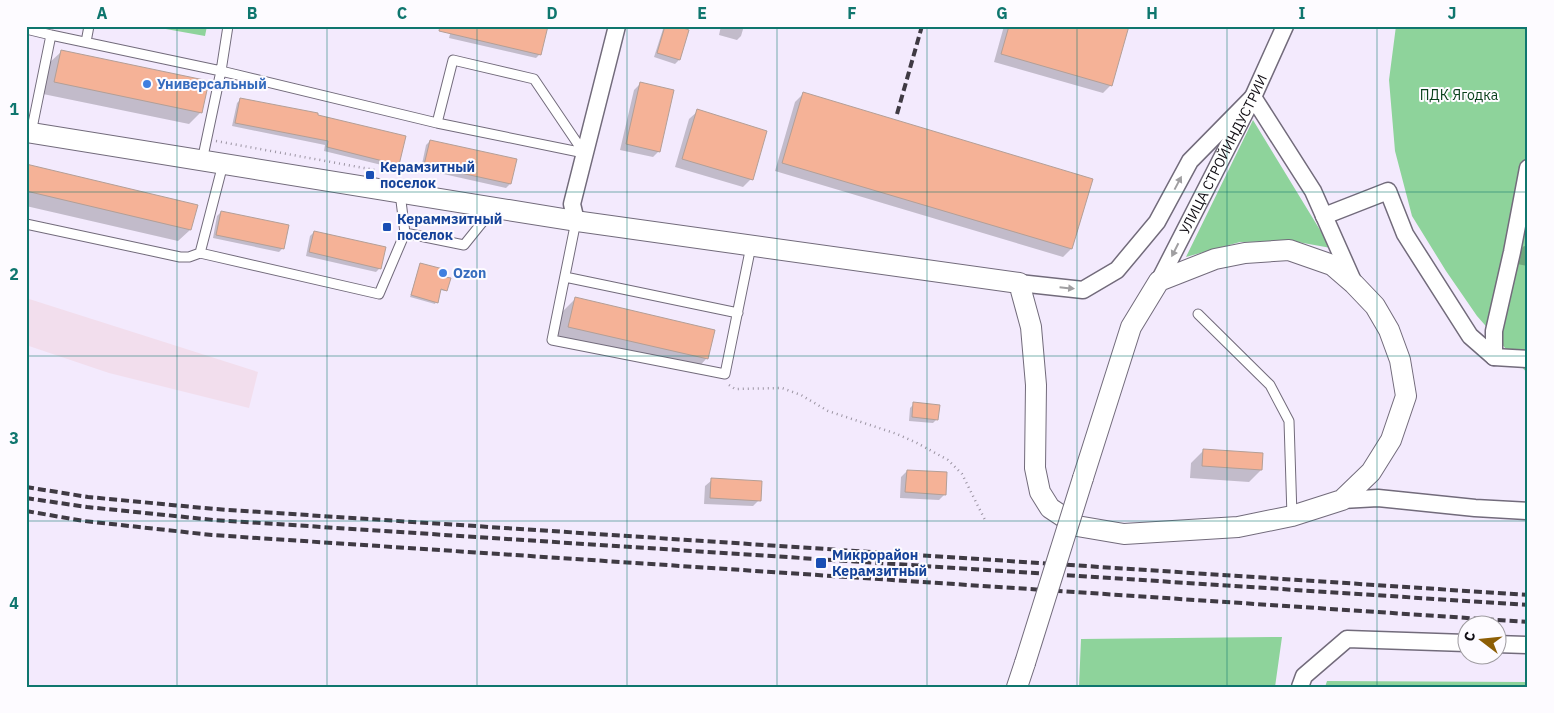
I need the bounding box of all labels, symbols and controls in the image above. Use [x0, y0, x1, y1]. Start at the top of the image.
text: A [97, 3, 108, 23]
text: B [247, 3, 258, 23]
text: C [397, 3, 407, 23]
text: D [546, 3, 558, 23]
text: E [697, 3, 707, 23]
text: F [847, 3, 857, 23]
text: G [996, 3, 1008, 23]
text: H [1146, 3, 1158, 23]
text: I [1299, 3, 1306, 23]
text: J [1448, 3, 1456, 23]
street label: УЛИЦА СТРОЙИНДУСТРИИ [1175, 72, 1271, 237]
place label: Универсальный [157, 75, 267, 93]
marker: Универсальный [141, 78, 153, 90]
park label: ПДК Ягодка [1420, 86, 1499, 104]
text: 1 [9, 99, 19, 119]
place label: Керамзитный поселок [380, 158, 475, 192]
marker: Керамзитный поселок [364, 169, 376, 181]
one-way arrow [1174, 176, 1182, 190]
place label: Кераммзитный поселок [397, 210, 502, 244]
marker: Кераммзитный поселок [381, 221, 393, 233]
one-way arrow [1171, 243, 1179, 257]
text: 2 [9, 264, 19, 284]
place label: Ozon [453, 264, 486, 282]
marker: Ozon [437, 267, 449, 279]
one-way arrow [1059, 284, 1075, 292]
text: 3 [9, 428, 19, 448]
place label: Микрорайон Керамзитный [832, 546, 927, 580]
marker: Микрорайон Керамзитный [814, 556, 828, 570]
text: 4 [9, 593, 19, 613]
north arrow [1456, 616, 1506, 666]
text: С [1460, 630, 1479, 643]

